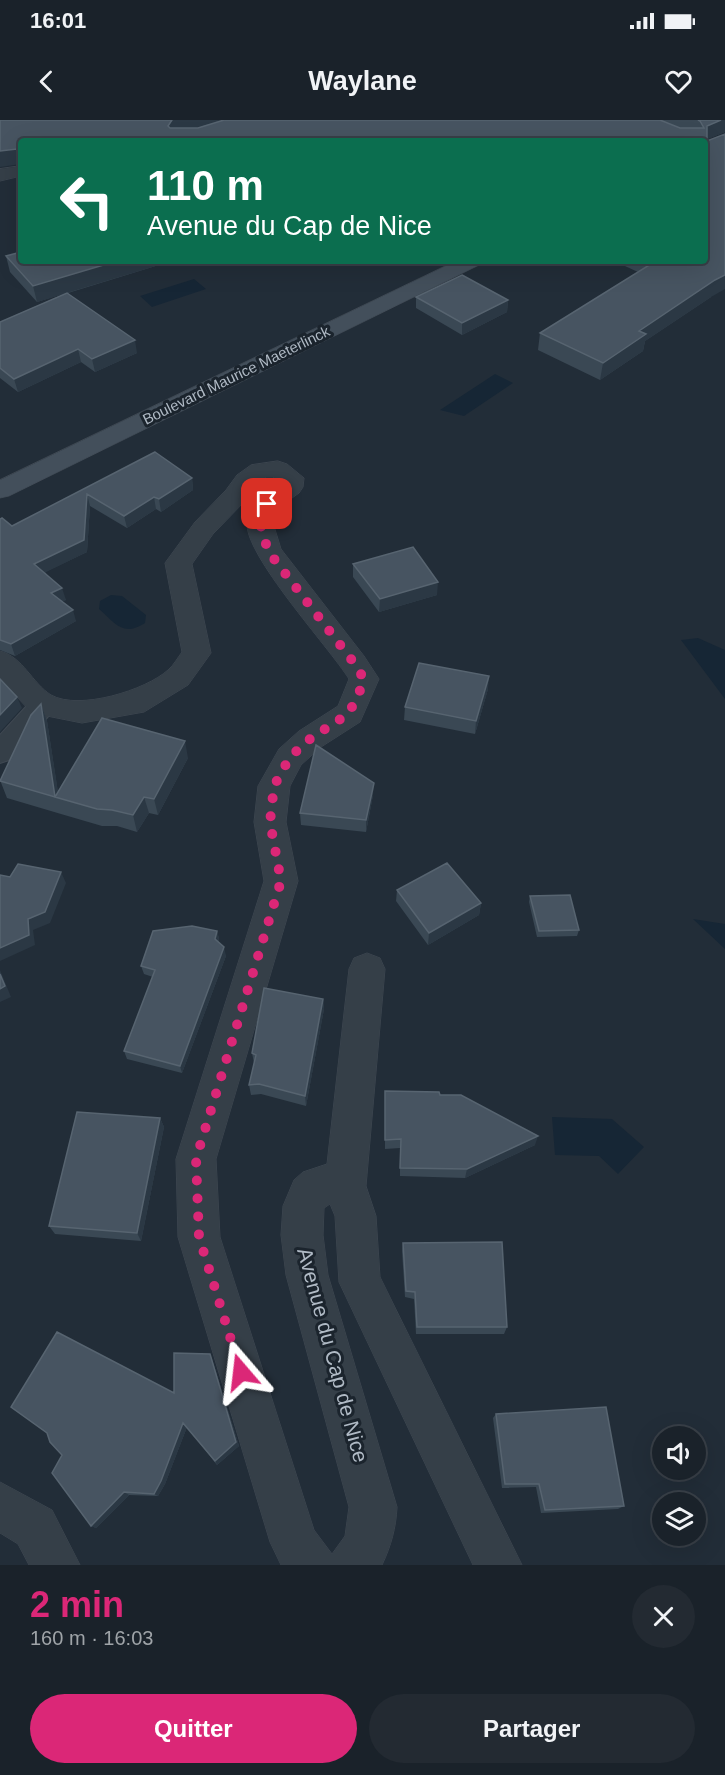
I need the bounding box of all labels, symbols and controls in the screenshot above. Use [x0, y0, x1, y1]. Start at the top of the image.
text: 16:01 [30, 8, 86, 33]
icon: back [30, 65, 63, 98]
icon: heart [662, 65, 695, 98]
text: Waylane [308, 66, 417, 96]
icon: left [48, 162, 126, 240]
text: 110 m [147, 162, 264, 209]
text: Avenue du Cap de Nice [147, 211, 432, 241]
street label: Boulevard Maurice Maeterlinck [140, 322, 333, 428]
pin [241, 478, 292, 529]
icon: arrive [250, 487, 283, 520]
street label: Avenue du Cap de Nice [293, 1245, 373, 1465]
position arrow [209, 1340, 273, 1404]
map controls [652, 1426, 706, 1546]
button: sound [652, 1426, 706, 1480]
button: layers [652, 1492, 706, 1546]
text: 2 min [30, 1584, 124, 1625]
button: close [632, 1585, 695, 1648]
text: 160 m · 16:03 [30, 1627, 153, 1649]
button: Quitter [30, 1694, 357, 1763]
button: Partager [369, 1694, 695, 1763]

